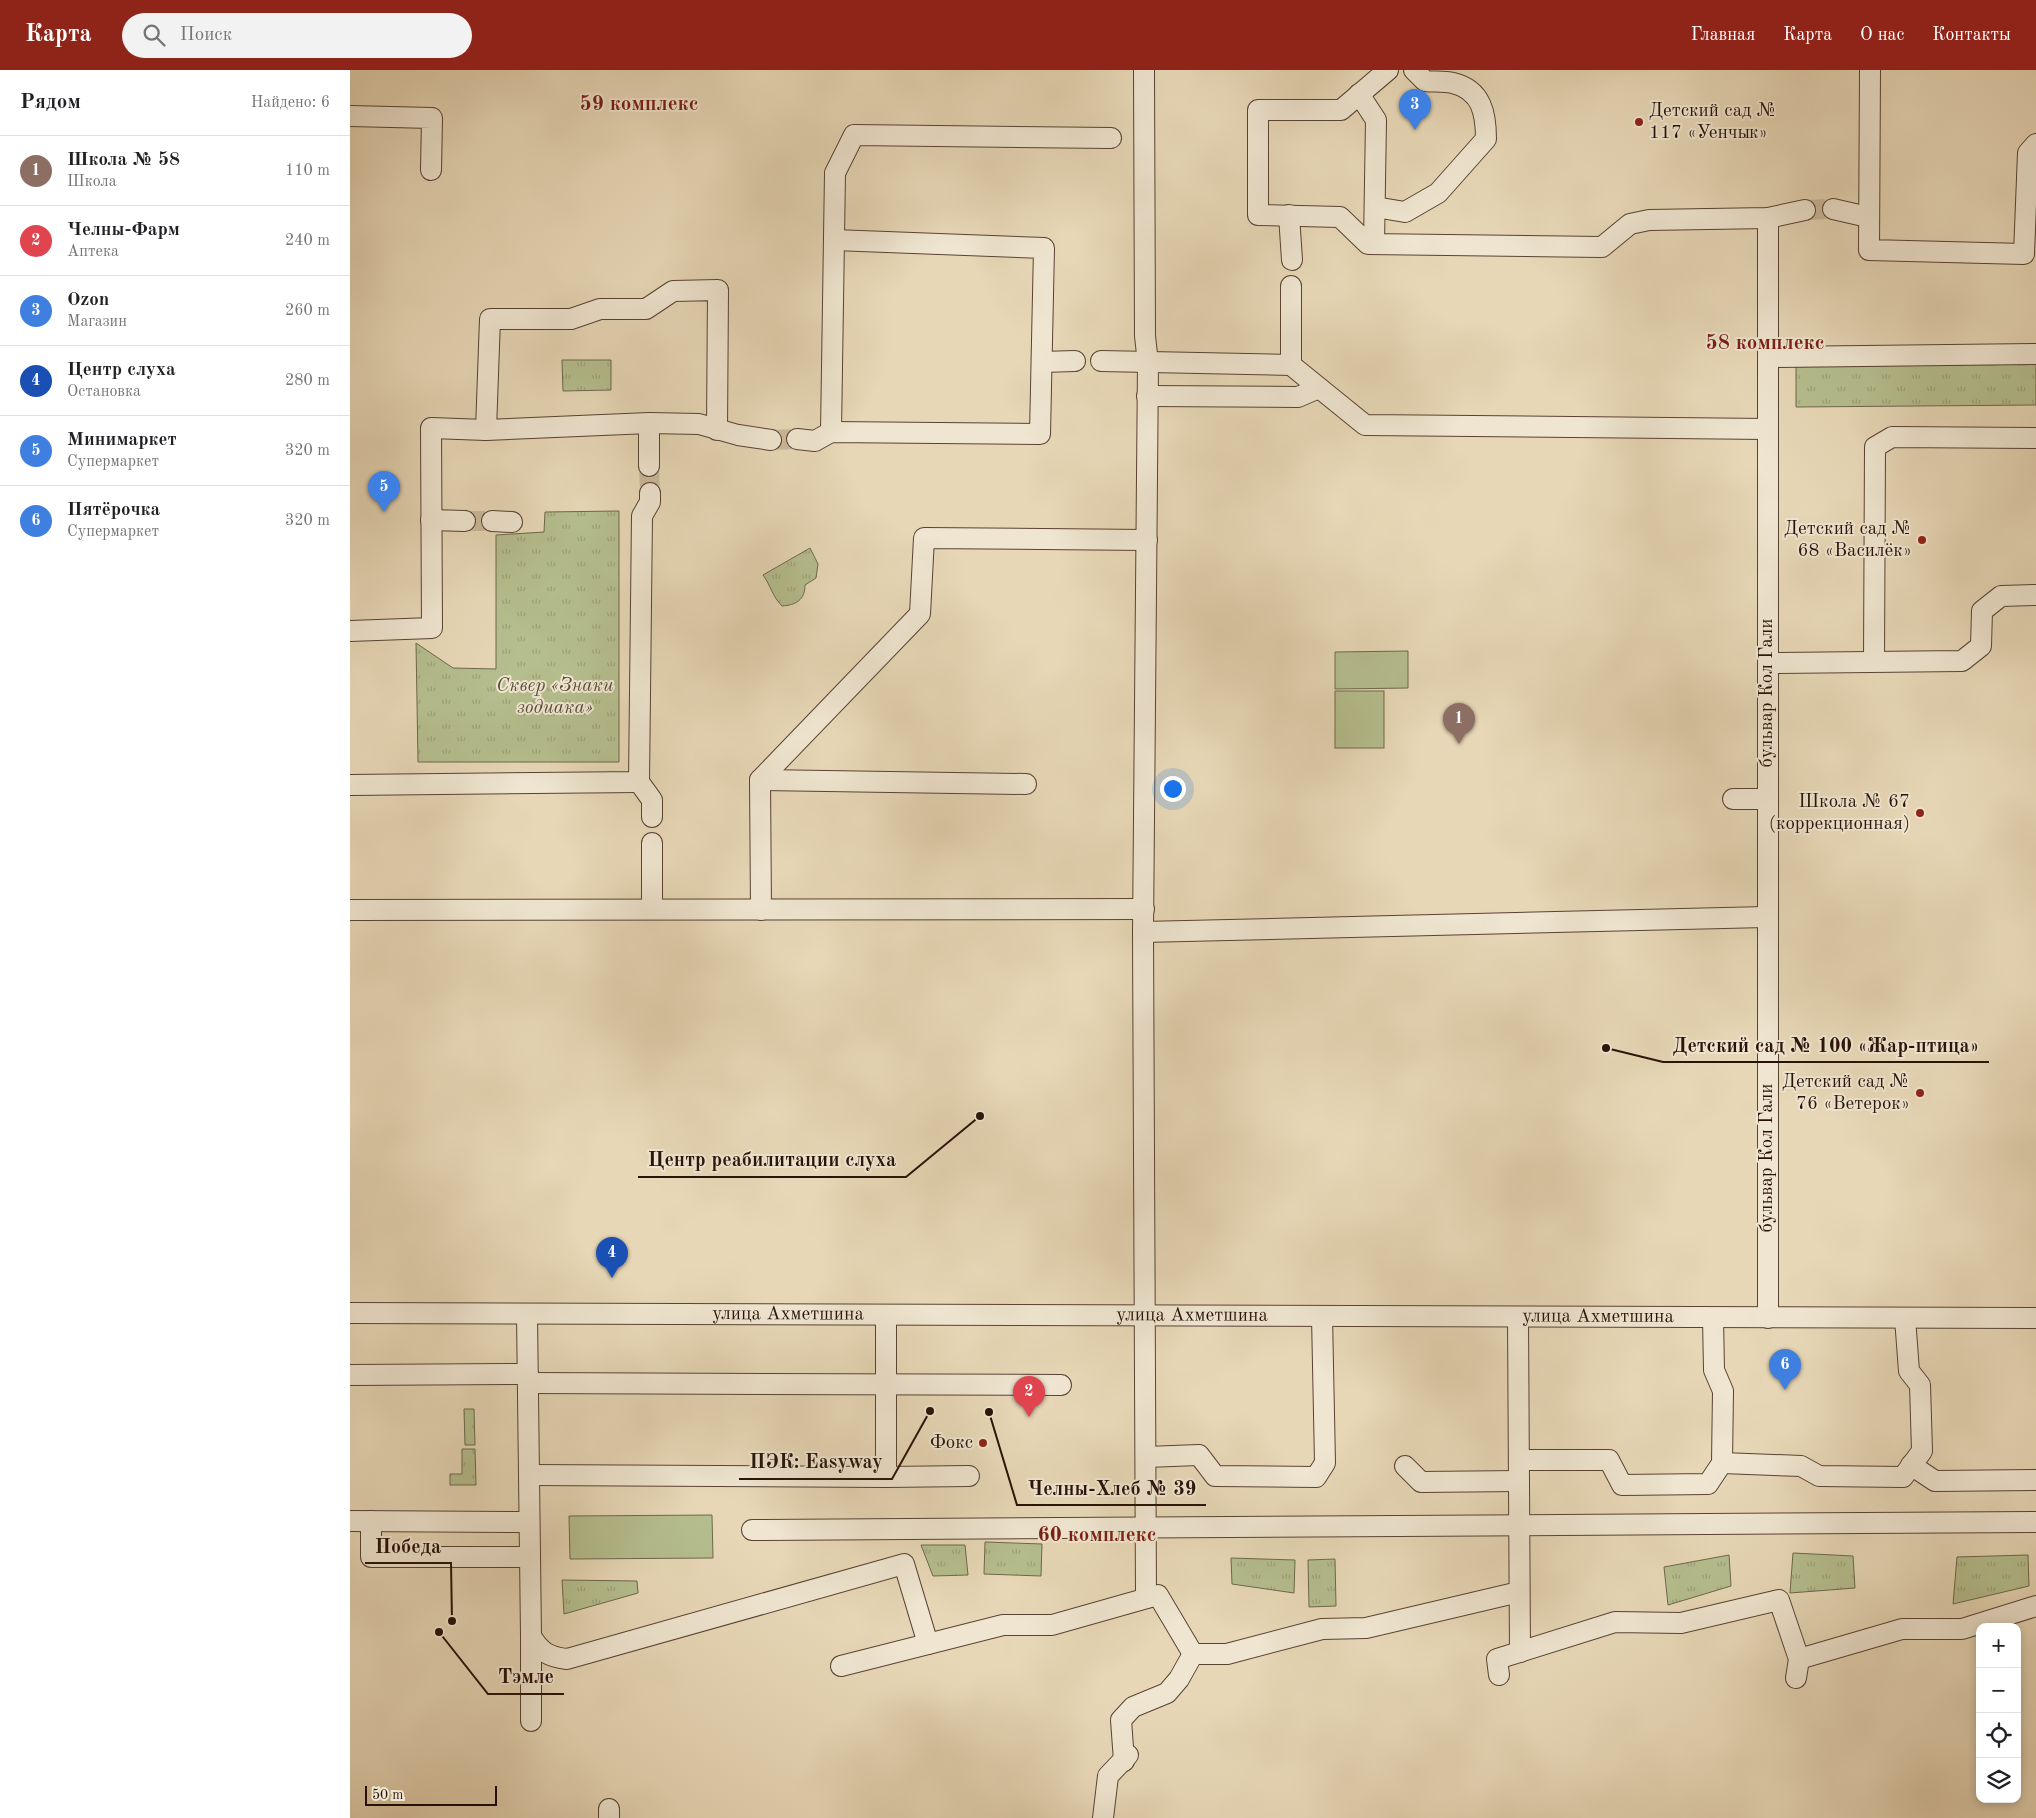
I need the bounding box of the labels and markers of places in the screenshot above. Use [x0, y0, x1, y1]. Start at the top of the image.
pin: 3 [1399, 89, 1431, 130]
place label: Детский сад № 117 «Уенчык» [1649, 102, 1777, 143]
marker: Детский сад № 117 «Уенчык» [1633, 116, 1645, 128]
pin: 5 [368, 471, 400, 512]
place label: Детский сад № 68 «Василёк» [1784, 520, 1912, 561]
marker: Детский сад № 68 «Василёк» [1916, 534, 1928, 546]
pin: 1 [1443, 703, 1475, 744]
place label: Школа № 67 (коррекционная) [1769, 793, 1910, 834]
marker: Школа № 67 (коррекционная) [1914, 807, 1926, 819]
callout: Детский сад № 100 «Жар-птица» [1663, 1027, 1989, 1062]
place label: Детский сад № 76 «Ветерок» [1782, 1073, 1910, 1114]
marker: Детский сад № 76 «Ветерок» [1914, 1087, 1926, 1099]
callout: Центр реабилитации слуха [638, 1142, 906, 1177]
pin: 4 [596, 1237, 628, 1278]
pin: 6 [1769, 1349, 1801, 1390]
pin: 2 [1013, 1376, 1045, 1417]
place label: Фокс [930, 1434, 973, 1453]
marker: Фокс [977, 1437, 989, 1449]
callout: ПЭК: Easyway [739, 1444, 892, 1479]
callout: Челны-Хлеб № 39 [1017, 1470, 1206, 1505]
callout: Победа [365, 1528, 451, 1563]
callout: Тэмле [488, 1659, 564, 1694]

